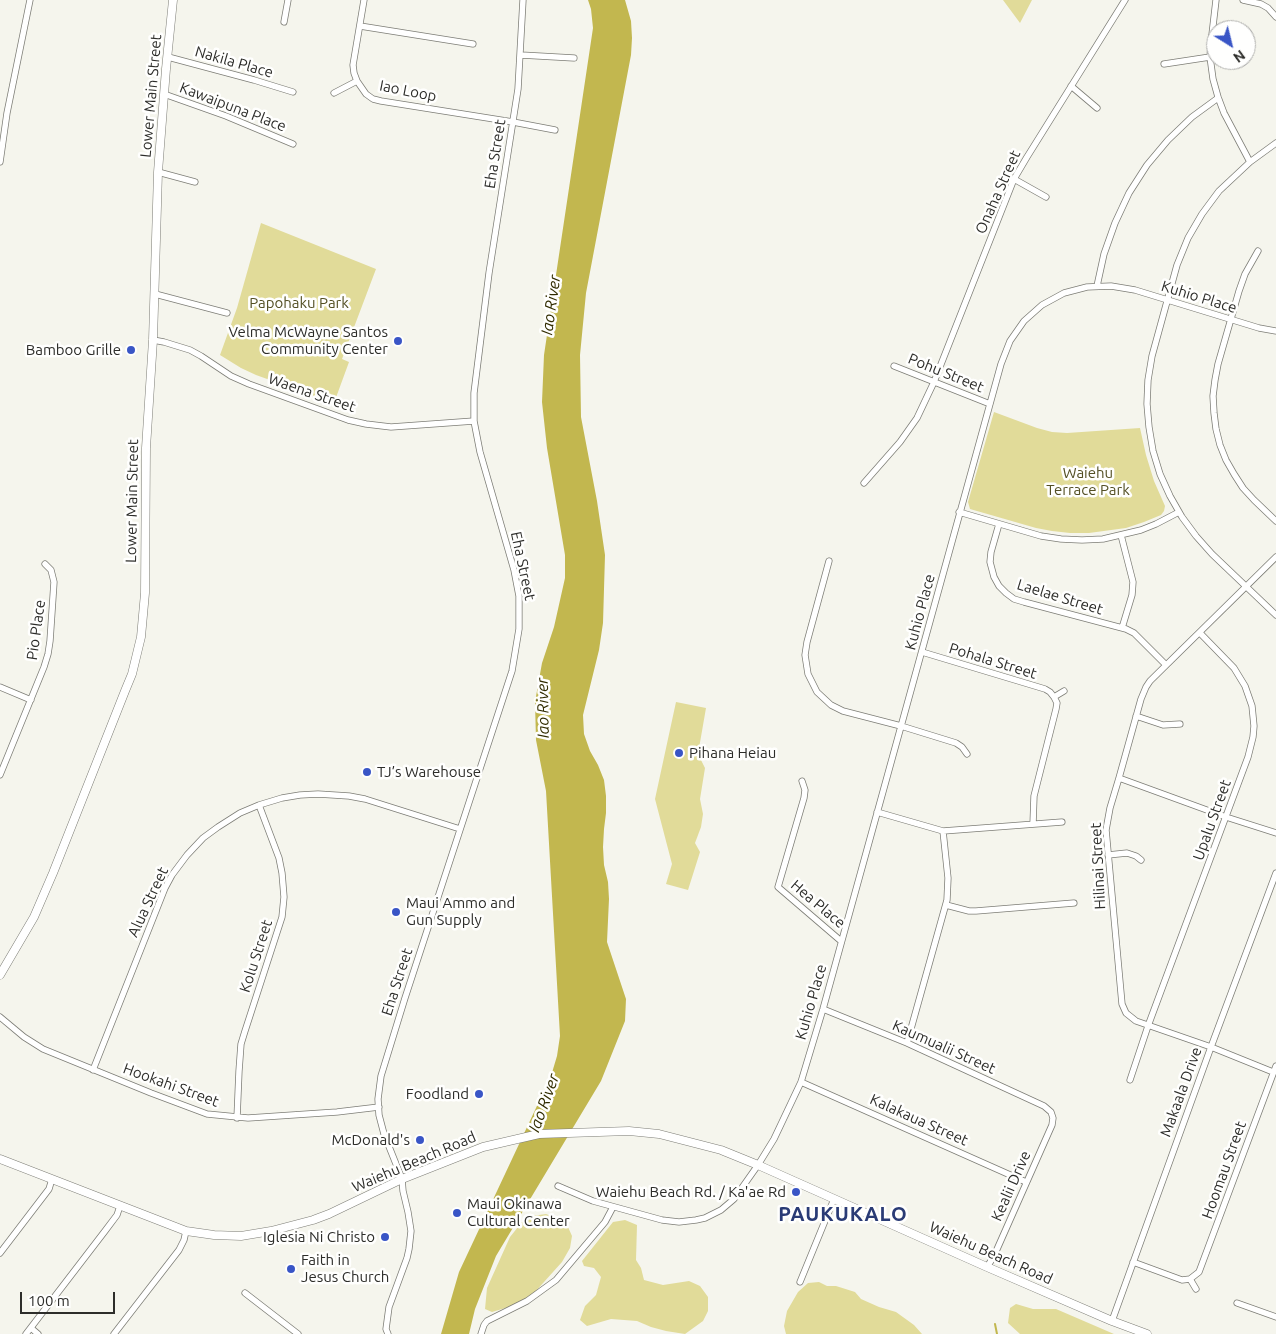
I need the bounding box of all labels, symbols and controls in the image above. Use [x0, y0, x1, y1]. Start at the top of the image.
north arrow [1206, 20, 1256, 70]
street label: Lower Main Street [137, 34, 165, 158]
street label: Nakila Place [193, 42, 275, 82]
text: N [1230, 47, 1248, 66]
street label: Iao Loop [378, 77, 438, 105]
street label: Kawaipuna Place [177, 78, 289, 136]
street label: Eha Street [481, 118, 509, 190]
street label: Onaha Street [972, 147, 1024, 237]
water label: Iao River [537, 274, 565, 336]
street label: Kuhio Place [1159, 277, 1239, 317]
park label: Papohaku Park [249, 294, 349, 312]
place label: Velma McWayne Santos Community Center [229, 323, 388, 358]
marker: Velma McWayne Santos Community Center [392, 335, 404, 347]
place label: Bamboo Grille [26, 341, 121, 359]
marker: Bamboo Grille [125, 344, 137, 356]
street label: Pohu Street [906, 350, 986, 396]
street label: Waena Street [266, 370, 358, 416]
street label: Lower Main Street [122, 439, 142, 563]
park label: Waiehu Terrace Park [1046, 464, 1130, 499]
street label: Eha Street [507, 530, 539, 602]
street label: Kuhio Place [901, 572, 939, 652]
street label: Laelae Street [1015, 575, 1105, 619]
street label: Pio Place [23, 599, 49, 661]
street label: Pohala Street [947, 639, 1039, 683]
water label: Iao River [533, 678, 553, 738]
place label: Pihana Heiau [689, 744, 776, 762]
marker: Pihana Heiau [673, 747, 685, 759]
place label: TJ’s Warehouse [377, 763, 481, 781]
marker: TJ’s Warehouse [361, 766, 373, 778]
street label: Upalu Street [1189, 777, 1235, 863]
street label: Hilinai Street [1087, 822, 1109, 910]
street label: Alua Street [124, 864, 172, 940]
street label: Hea Place [787, 876, 849, 932]
place label: Maui Ammo and Gun Supply [406, 894, 515, 929]
marker: Maui Ammo and Gun Supply [390, 906, 402, 918]
street label: Kolu Street [236, 917, 276, 995]
street label: Eha Street [378, 946, 416, 1018]
street label: Kuhio Place [792, 962, 830, 1042]
street label: Kaumualii Street [890, 1016, 998, 1078]
street label: Makaala Drive [1156, 1045, 1206, 1139]
street label: Hookahi Street [121, 1059, 221, 1111]
water label: Iao River [525, 1071, 563, 1135]
place label: Foodland [406, 1085, 469, 1103]
marker: Foodland [473, 1088, 485, 1100]
street label: Kalakaua Street [867, 1090, 971, 1150]
street label: Hoomau Street [1198, 1119, 1250, 1221]
street label: Waiehu Beach Road [349, 1128, 479, 1196]
place label: McDonald's [332, 1131, 410, 1149]
marker: McDonald's [414, 1134, 426, 1146]
street label: Kealii Drive [988, 1148, 1034, 1224]
place label: Waiehu Beach Rd. / Ka'ae Rd [596, 1183, 786, 1201]
marker: Waiehu Beach Rd. / Ka'ae Rd [790, 1186, 802, 1198]
place label: Maui Okinawa Cultural Center [467, 1195, 570, 1230]
district label: PAUKUKALO [777, 1202, 909, 1226]
marker: Maui Okinawa Cultural Center [451, 1207, 463, 1219]
street label: Waiehu Beach Road [927, 1218, 1055, 1288]
place label: Iglesia Ni Christo [263, 1228, 375, 1246]
marker: Iglesia Ni Christo [379, 1231, 391, 1243]
place label: Faith in Jesus Church [301, 1251, 389, 1286]
marker: Faith in Jesus Church [285, 1263, 297, 1275]
scale bar [22, 1282, 118, 1314]
text: 100 m [28, 1292, 70, 1309]

